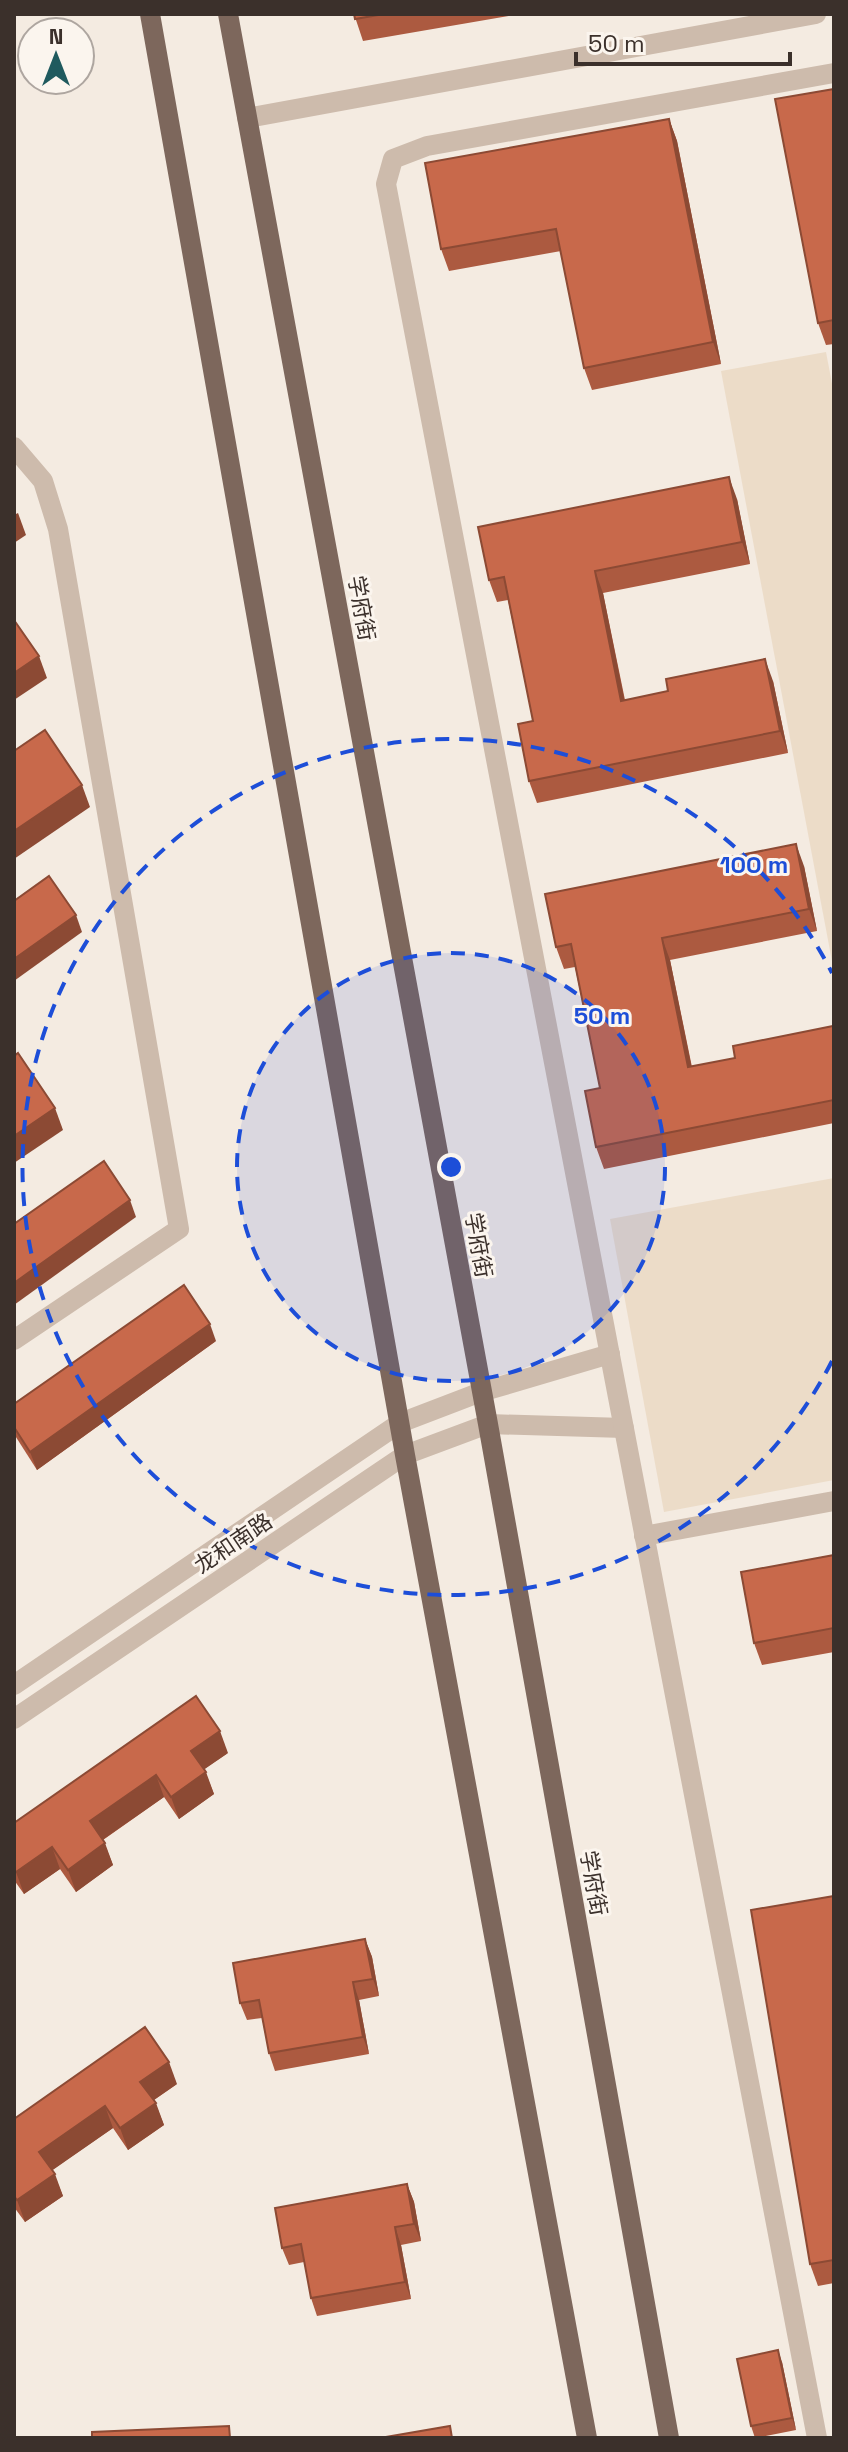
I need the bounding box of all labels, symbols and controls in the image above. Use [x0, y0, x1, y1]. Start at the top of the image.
north arrow [16, 16, 96, 96]
scale bar [576, 16, 790, 66]
text: N [49, 22, 63, 50]
text: 50 m [588, 28, 645, 59]
street label: 学府街 [342, 573, 382, 643]
text: 100 m [720, 849, 788, 880]
text: 50 m [574, 1000, 630, 1031]
centre of rings [437, 1153, 465, 1181]
street label: 学府街 [459, 1210, 499, 1280]
street label: 龙和南路 [189, 1507, 277, 1579]
street label: 学府街 [574, 1848, 614, 1918]

